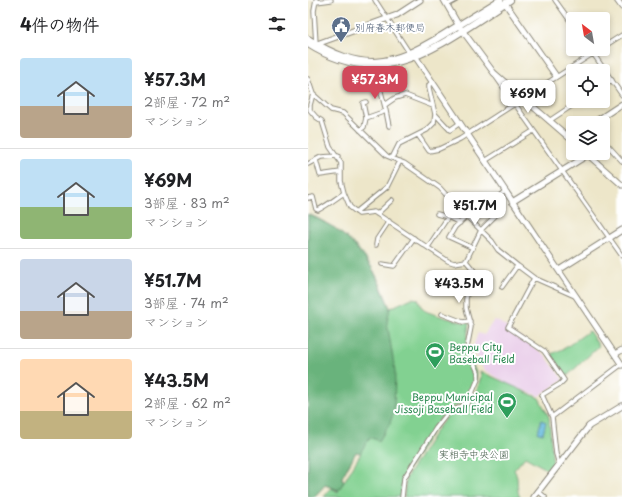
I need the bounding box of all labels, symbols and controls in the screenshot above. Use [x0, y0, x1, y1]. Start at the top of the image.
text: 4件の物件 [20, 11, 100, 37]
north arrow [566, 12, 610, 56]
map controls [566, 12, 610, 160]
icon: filters [266, 13, 288, 35]
public building icon: 別府春木郵便局 [330, 15, 352, 43]
place label: 別府春木郵便局 [355, 19, 425, 34]
button: locate [566, 64, 610, 108]
text: ¥57.3M [144, 66, 206, 92]
pin: ¥57.3M [342, 66, 408, 100]
text: ¥57.3M [351, 69, 399, 88]
icon: home [52, 74, 100, 122]
pin: ¥69M [504, 80, 552, 114]
text: ¥69M [510, 83, 546, 102]
text: 2部屋 · 72 m² [144, 92, 230, 111]
text: マンション [144, 111, 208, 130]
button: layers [566, 116, 610, 160]
text: ¥69M [144, 167, 192, 193]
icon: home [52, 175, 100, 223]
pin: ¥51.7M [442, 192, 508, 226]
text: 3部屋 · 83 m² [144, 193, 230, 212]
text: ¥51.7M [453, 195, 497, 214]
text: マンション [144, 212, 208, 231]
text: ¥51.7M [144, 267, 202, 293]
pin: ¥43.5M [426, 270, 492, 304]
text: ¥43.5M [434, 273, 484, 292]
icon: home [52, 275, 100, 323]
text: 3部屋 · 74 m² [144, 293, 229, 312]
text: マンション [144, 312, 208, 331]
place label: Beppu City Baseball Field [449, 339, 515, 366]
sports icon: Beppu City Baseball Field [424, 341, 446, 369]
text: ¥43.5M [144, 367, 209, 393]
icon: home [52, 375, 100, 423]
place label: Beppu Municipal Jissoji Baseball Field [395, 389, 493, 416]
sports icon: Beppu Municipal Jissoji Baseball Field [496, 391, 518, 419]
text: 2部屋 · 62 m² [144, 393, 231, 412]
text: マンション [144, 412, 208, 431]
park label: 実相寺中央公園 [439, 446, 509, 461]

